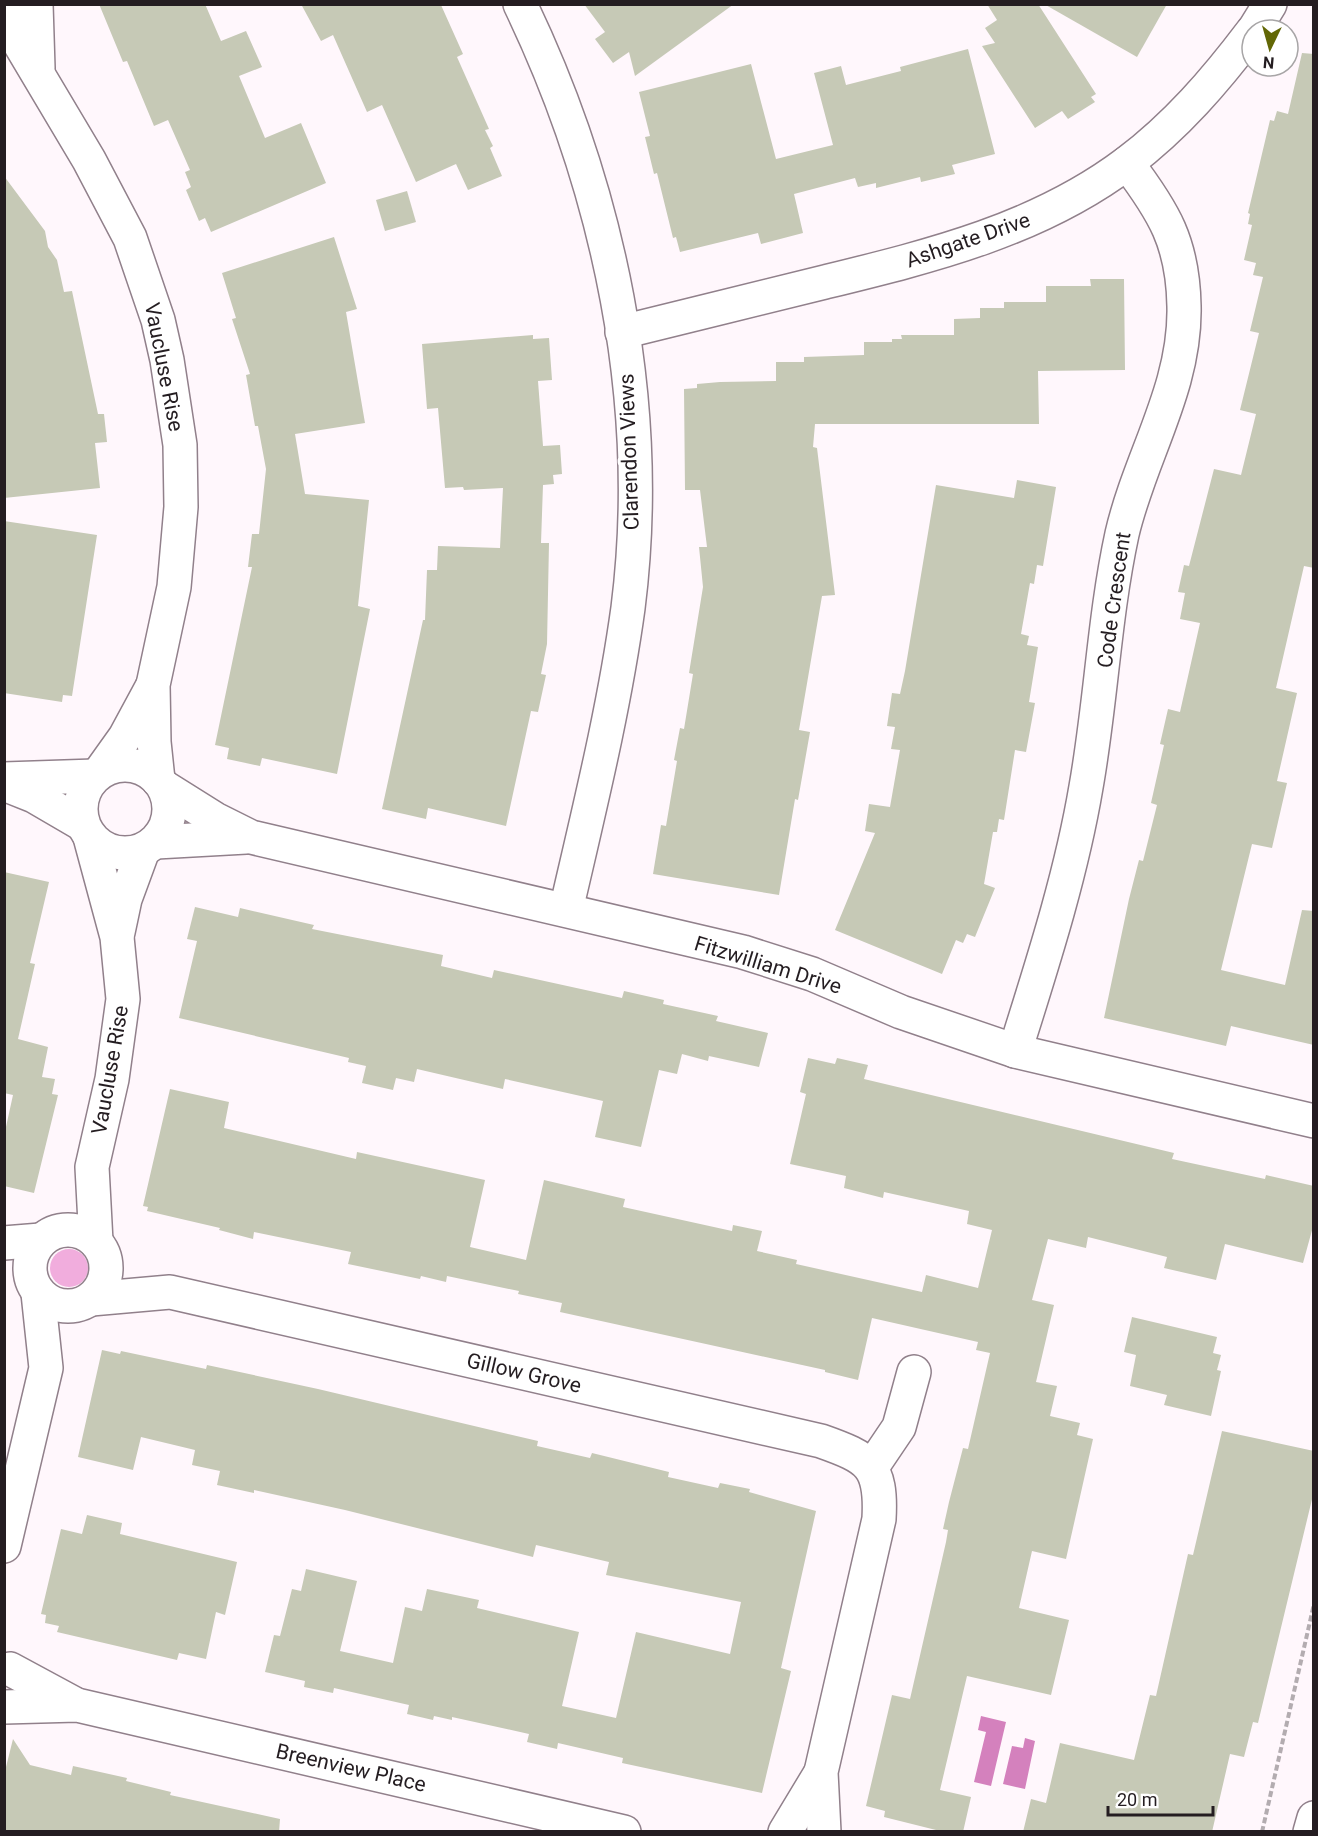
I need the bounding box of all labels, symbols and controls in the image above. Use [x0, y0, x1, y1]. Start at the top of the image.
north arrow [1240, 18, 1300, 78]
text: N [1262, 52, 1275, 72]
street label: Ashgate Drive [903, 208, 1033, 272]
street label: Vaucluse Rise [140, 301, 188, 433]
street label: Clarendon Views [614, 373, 644, 531]
street label: Code Crescent [1093, 530, 1135, 670]
street label: Fitzwilliam Drive [692, 931, 844, 999]
street label: Vaucluse Rise [87, 1004, 133, 1136]
street label: Gillow Grove [464, 1348, 584, 1398]
street label: Breenview Place [274, 1739, 428, 1797]
scale bar [1108, 1779, 1213, 1817]
text: 20 m [1117, 1789, 1157, 1810]

